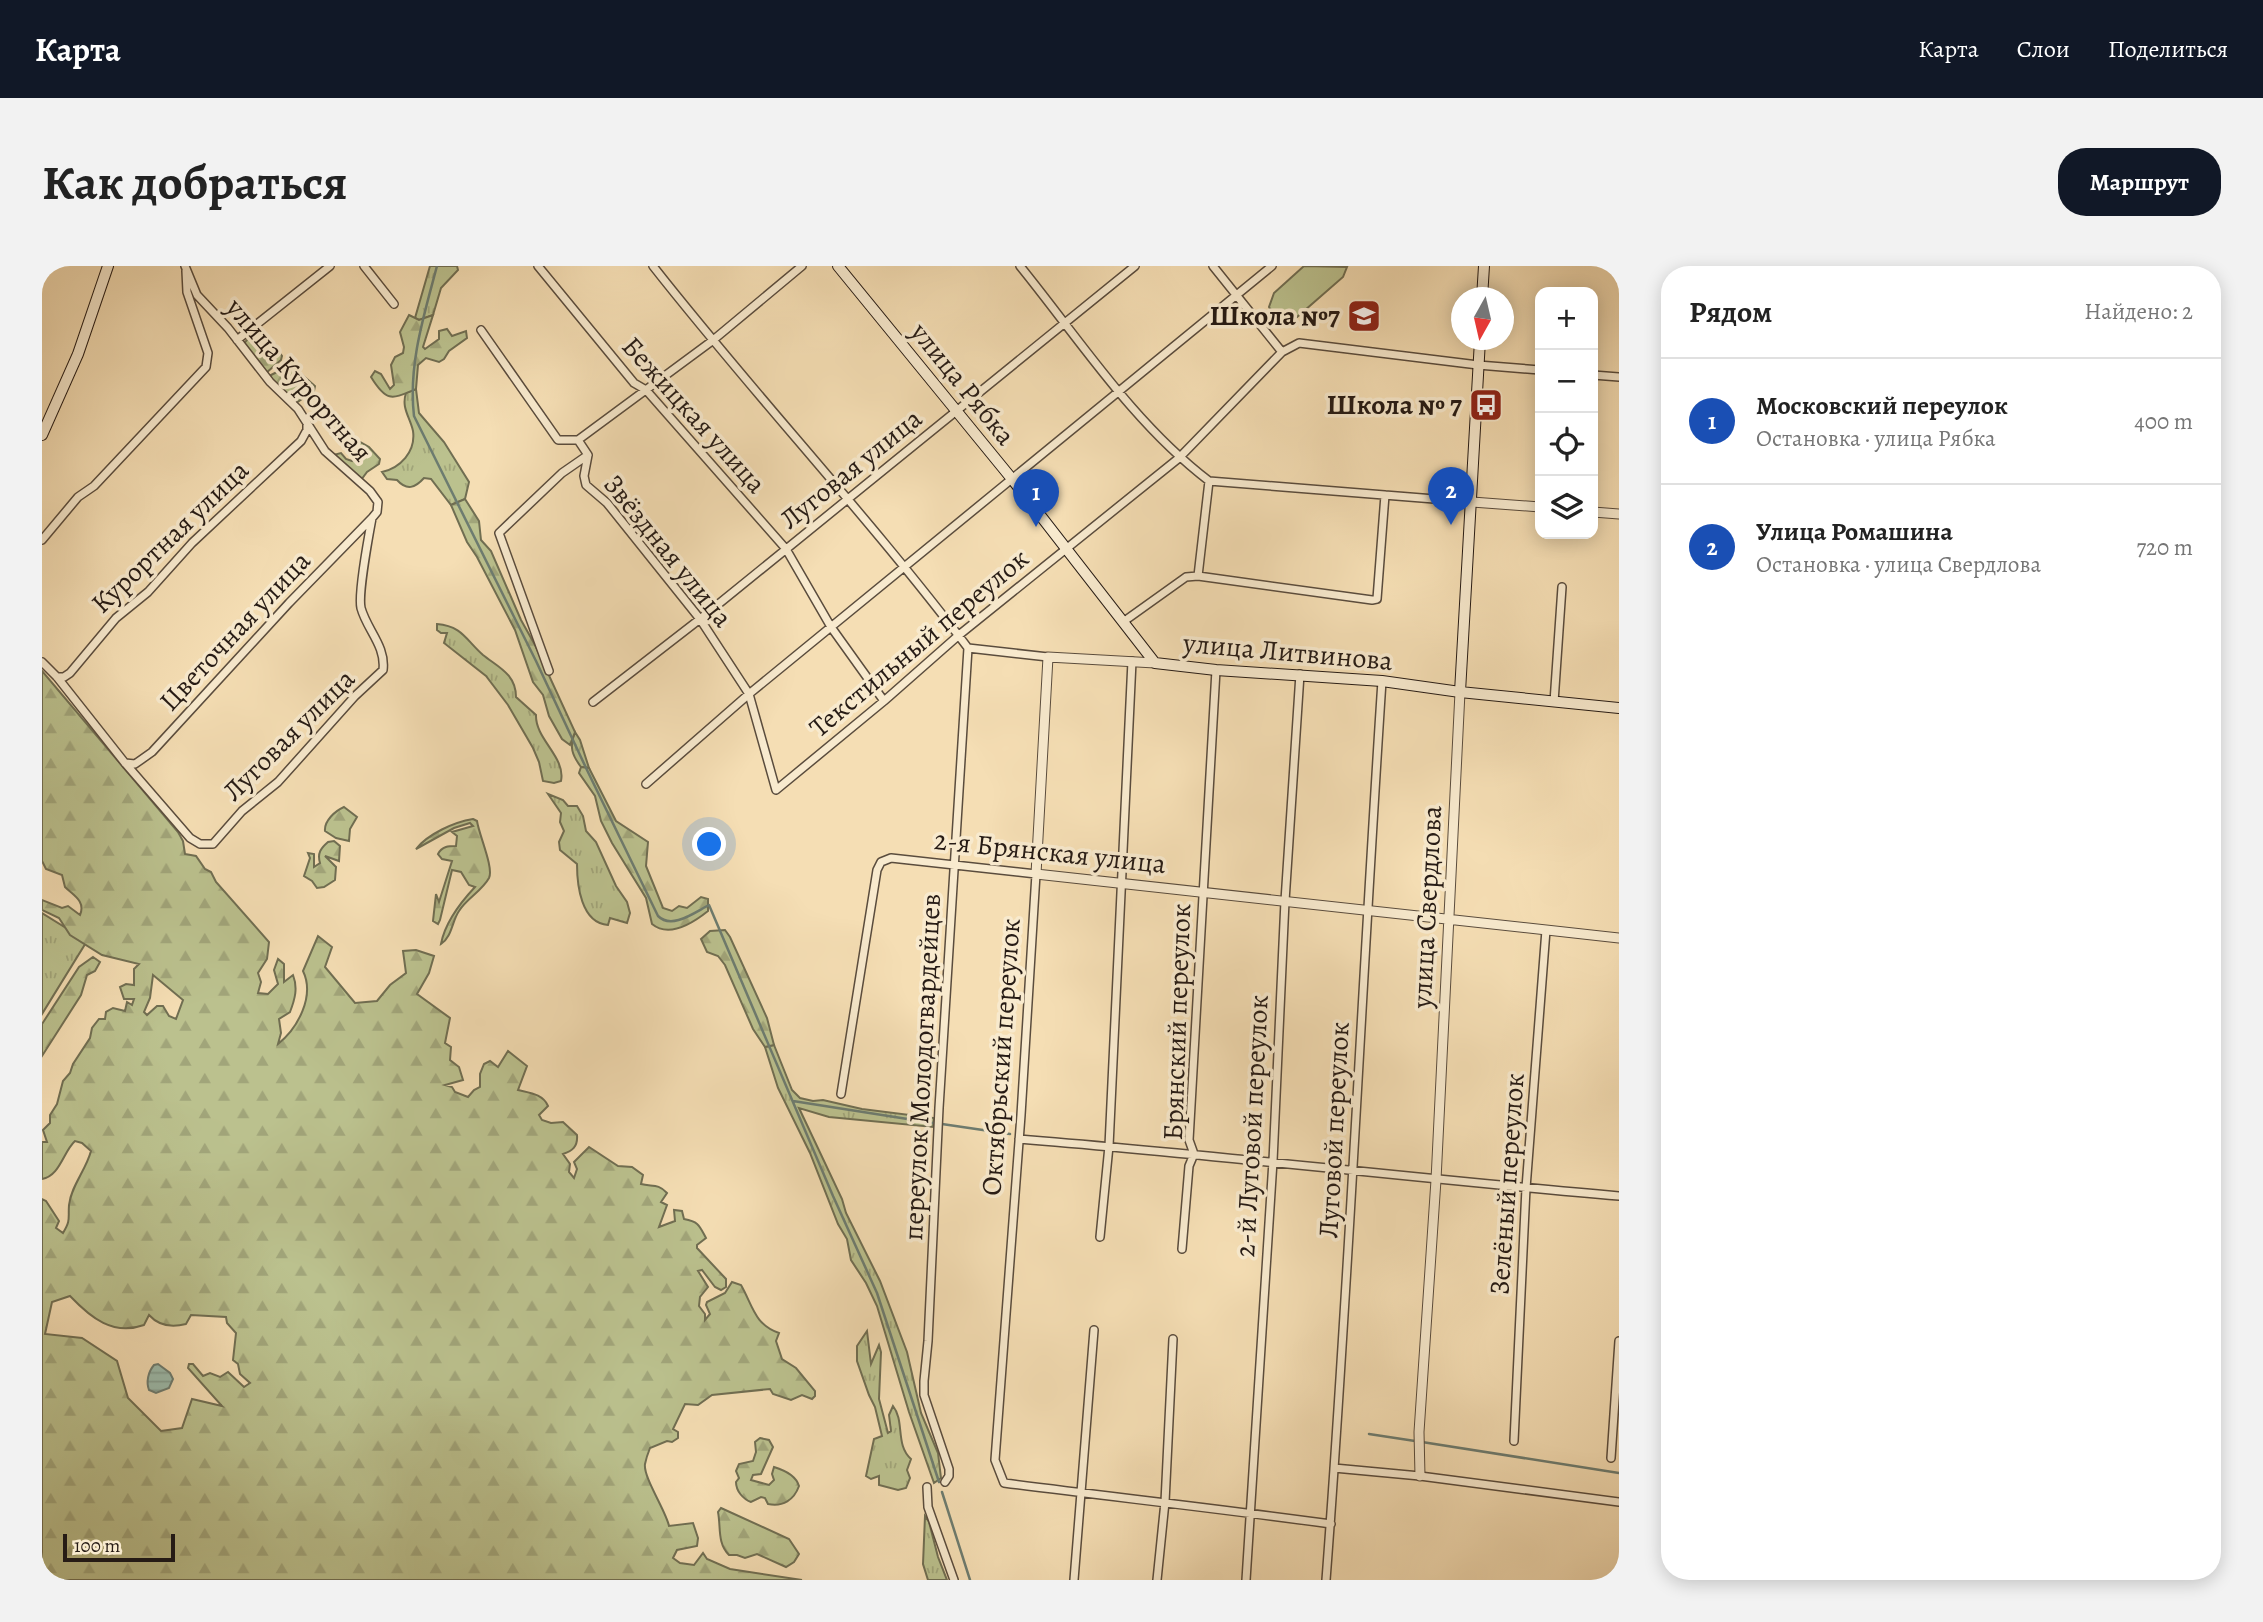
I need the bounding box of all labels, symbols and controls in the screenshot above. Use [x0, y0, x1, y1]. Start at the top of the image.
text: Карта [35, 27, 121, 72]
text: Карта [1918, 33, 1979, 65]
text: Слои [2017, 33, 2070, 65]
text: Поделиться [2108, 33, 2228, 65]
button: Маршрут [2058, 148, 2221, 216]
text: Как добраться [42, 149, 348, 216]
north arrow [1451, 287, 1514, 350]
map controls [1535, 287, 1598, 539]
button: + [1535, 287, 1598, 350]
street label: улица Курортная [217, 289, 381, 470]
text: Рядом [1689, 292, 1772, 332]
text: Найдено: 2 [2084, 296, 2193, 327]
place label: Школа №7 [1209, 297, 1340, 335]
school or university icon: Школа №7 [1345, 297, 1383, 335]
street label: улица Рябка [901, 314, 1024, 453]
street label: Бежицкая улица [613, 328, 775, 502]
button: − [1535, 350, 1598, 413]
place label: Школа № 7 [1327, 386, 1462, 424]
bus stop icon: Школа № 7 [1467, 386, 1505, 424]
text: Московский переулок [1756, 388, 2008, 423]
street label: Луговая улица [772, 400, 930, 538]
text: 1 [1708, 406, 1716, 437]
text: 400 m [2134, 406, 2193, 437]
button: locate [1535, 413, 1598, 476]
text: Остановка · улица Рябка [1756, 423, 1996, 454]
street label: Курортная улица [83, 452, 257, 622]
street label: Звёздная улица [595, 467, 741, 635]
pin: 2 [1428, 467, 1474, 525]
pin: 1 [1013, 469, 1059, 527]
button: layers [1535, 476, 1598, 539]
text: Улица Ромашина [1756, 514, 1953, 549]
text: 2 [1706, 532, 1718, 563]
text: 720 m [2136, 532, 2193, 563]
street label: Текстильный переулок [801, 540, 1037, 746]
street label: Цветочная улица [151, 543, 319, 719]
text: Остановка · улица Свердлова [1756, 549, 2041, 580]
street label: улица Литвинова [1181, 624, 1394, 680]
street label: Луговая улица [215, 660, 364, 809]
street label: улица Свердлова [1403, 805, 1451, 1010]
street label: 2-я Брянская улица [932, 821, 1168, 883]
your location [692, 827, 726, 861]
street label: переулок Молодогвардейцев [894, 892, 950, 1242]
street label: Брянский переулок [1154, 903, 1200, 1141]
street label: Октябрьский переулок [972, 917, 1030, 1197]
street label: 2-й Луговой переулок [1226, 994, 1278, 1258]
street label: Луговой переулок [1309, 1021, 1359, 1239]
street label: Зелёный переулок [1480, 1072, 1534, 1296]
scale bar [63, 1531, 175, 1563]
text: 100 m [74, 1533, 120, 1559]

